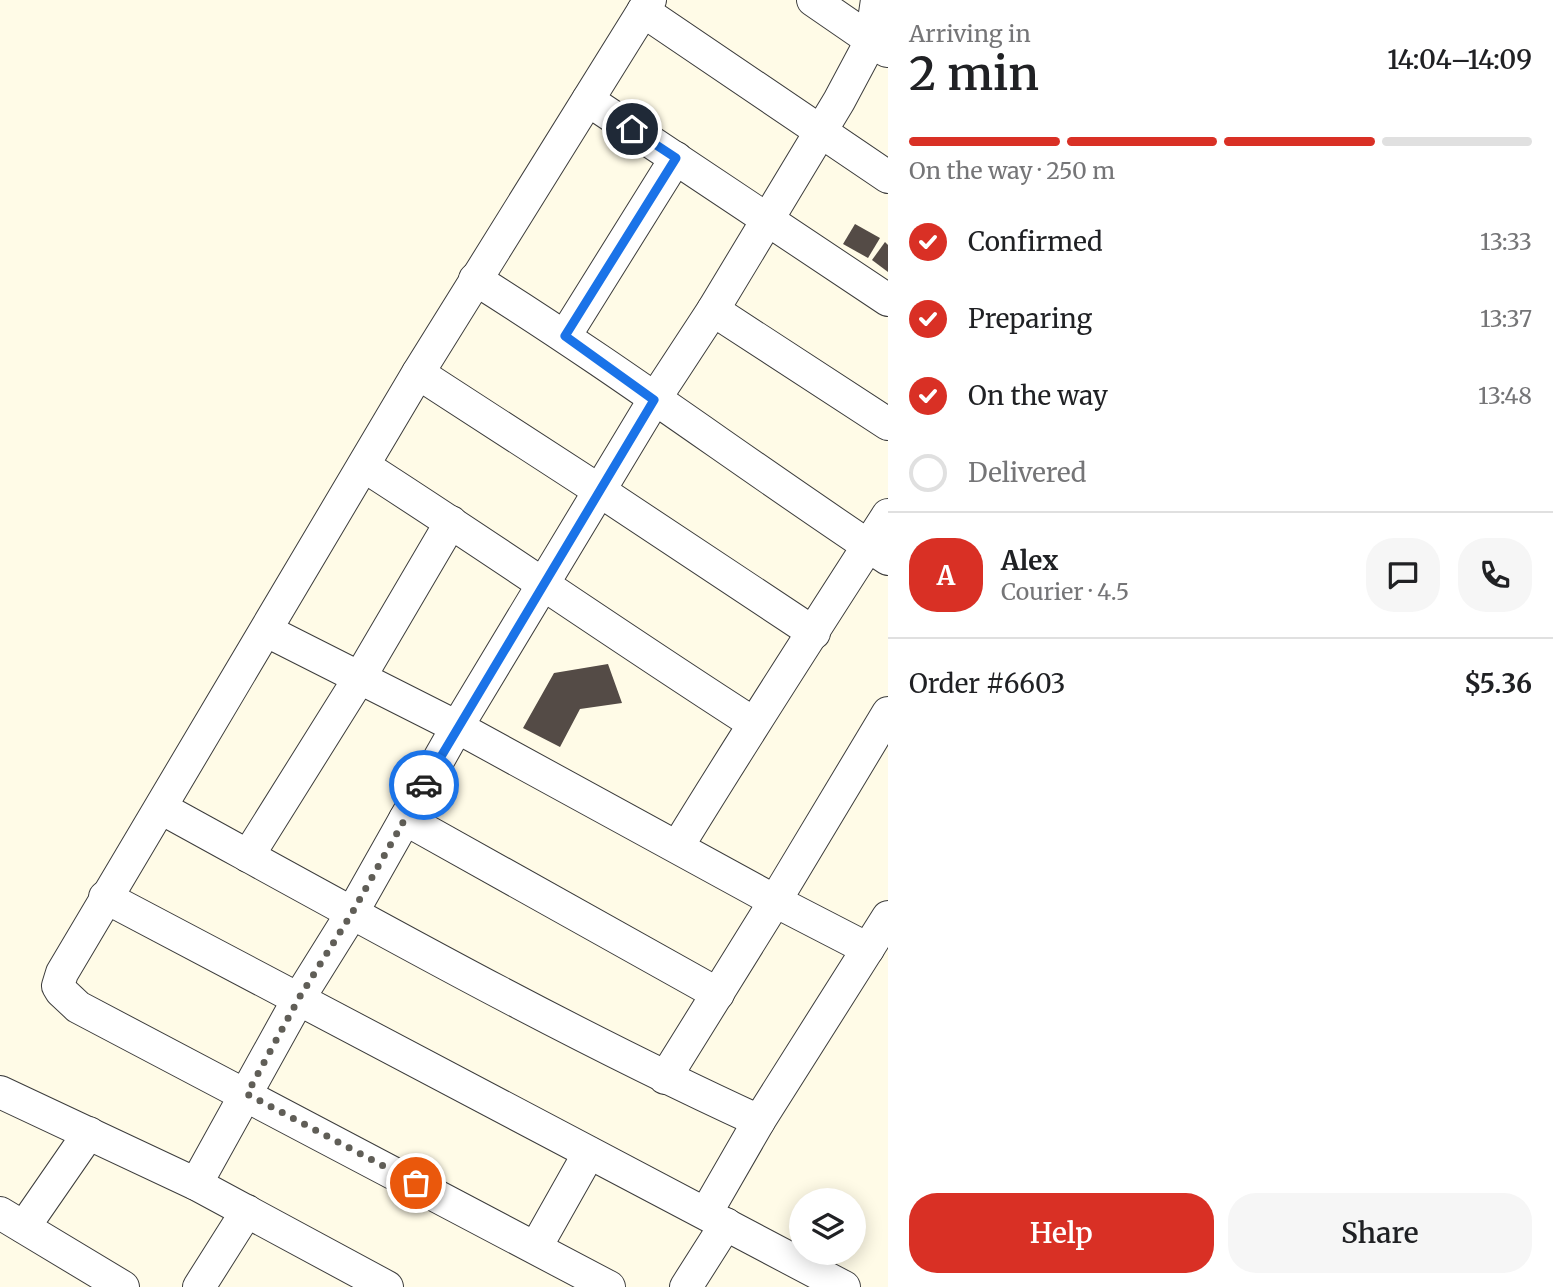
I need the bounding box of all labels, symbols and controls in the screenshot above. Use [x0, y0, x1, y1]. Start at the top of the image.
text: Arriving in [909, 19, 1031, 48]
text: 14:04–14:09 [1387, 43, 1532, 76]
text: 2 min [909, 45, 1039, 103]
pin [602, 99, 662, 159]
icon: home [613, 110, 651, 148]
text: On the way · 250 m [909, 156, 1115, 185]
icon: check [909, 223, 947, 261]
text: Confirmed [968, 225, 1103, 258]
text: 13:33 [1480, 227, 1532, 256]
icon: check [909, 300, 947, 338]
text: Preparing [968, 302, 1092, 335]
text: 13:37 [1480, 304, 1532, 333]
icon: check [909, 377, 947, 415]
text: On the way [968, 379, 1108, 412]
text: 13:48 [1478, 381, 1532, 410]
text: Delivered [968, 456, 1087, 489]
button: chat [1366, 538, 1440, 612]
button: phone [1458, 538, 1532, 612]
text: Alex [1001, 544, 1058, 577]
text: A [937, 559, 955, 592]
text: Courier · 4.5 [1001, 577, 1129, 606]
text: Order #6603 [909, 667, 1066, 700]
text: $5.36 [1464, 667, 1532, 700]
courier [389, 750, 459, 820]
icon: car [405, 766, 443, 804]
pin [386, 1153, 446, 1213]
icon: bag [397, 1164, 435, 1202]
map controls [789, 1188, 866, 1265]
button: layers [789, 1188, 866, 1265]
button: Help [909, 1193, 1214, 1273]
button: Share [1228, 1193, 1532, 1273]

